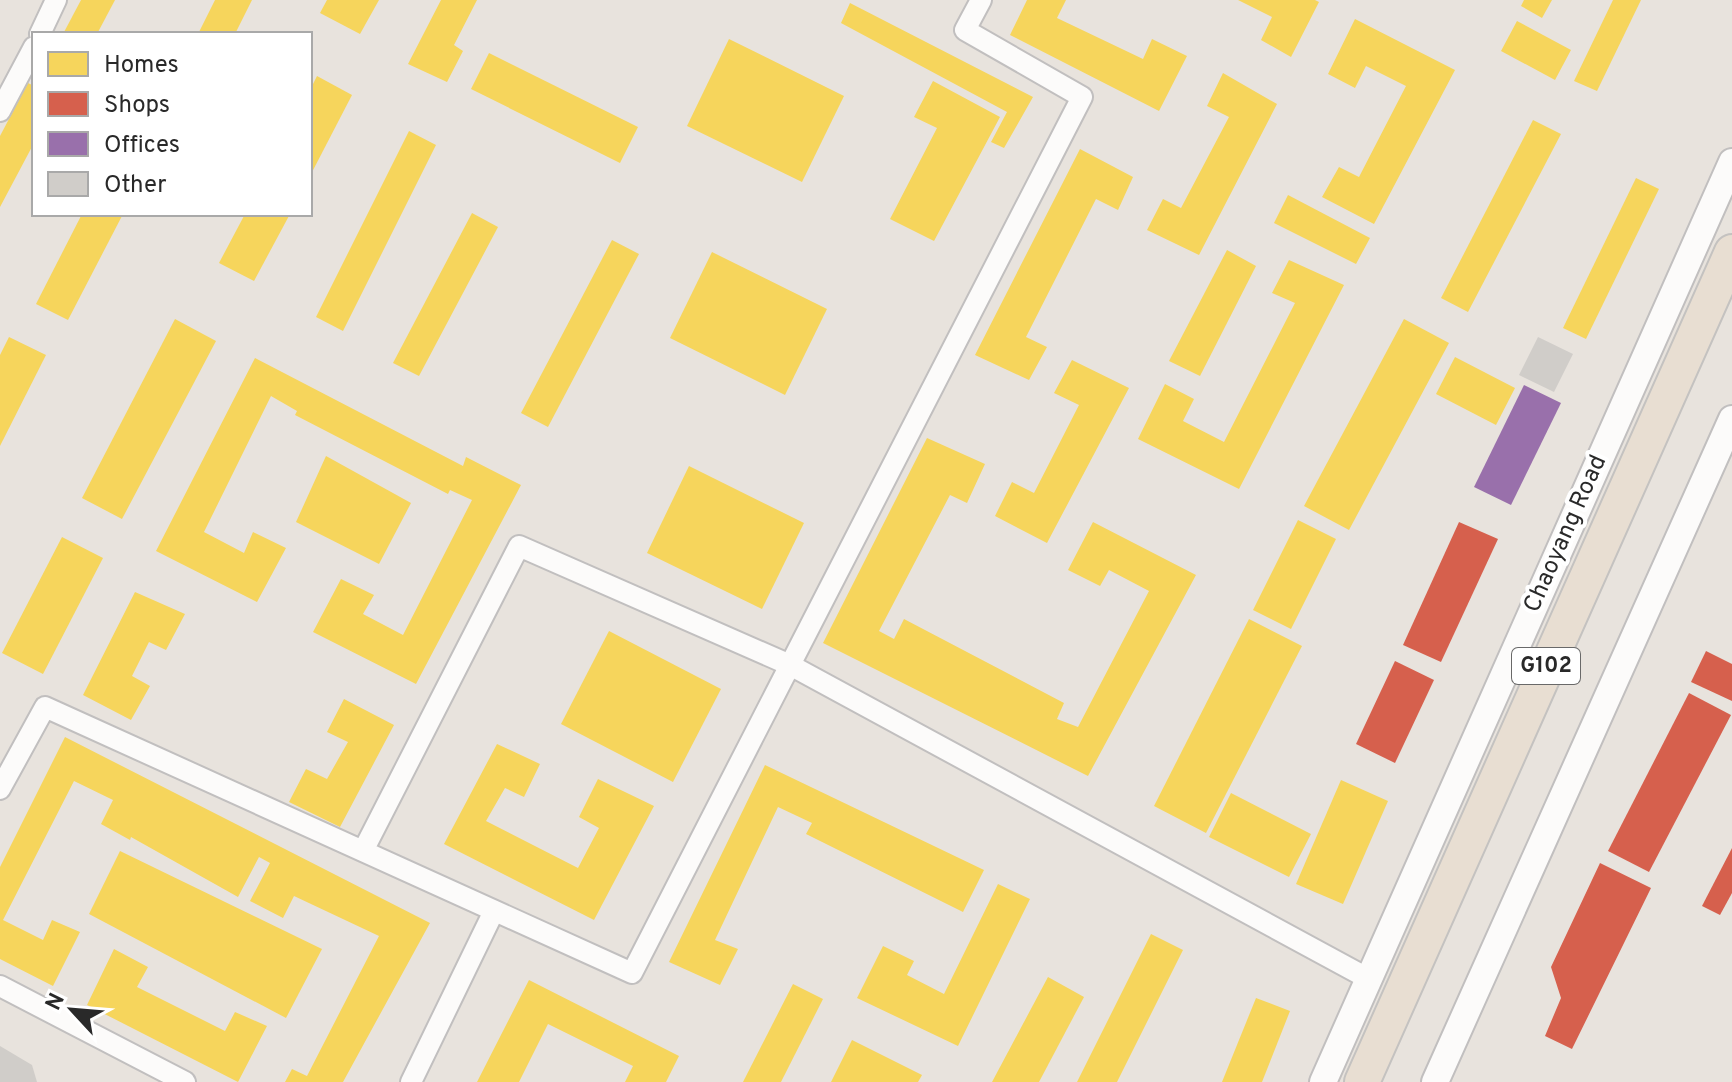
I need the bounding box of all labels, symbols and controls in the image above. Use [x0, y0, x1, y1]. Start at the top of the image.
legend [32, 32, 312, 216]
text: Homes [104, 51, 179, 81]
text: Shops [104, 91, 170, 121]
text: Offices [104, 131, 180, 161]
text: Other [104, 171, 166, 201]
street label: Chaoyang Road [1518, 451, 1614, 617]
road number: G102 [1512, 648, 1580, 684]
north arrow [32, 970, 112, 1050]
text: N [41, 989, 72, 1015]

